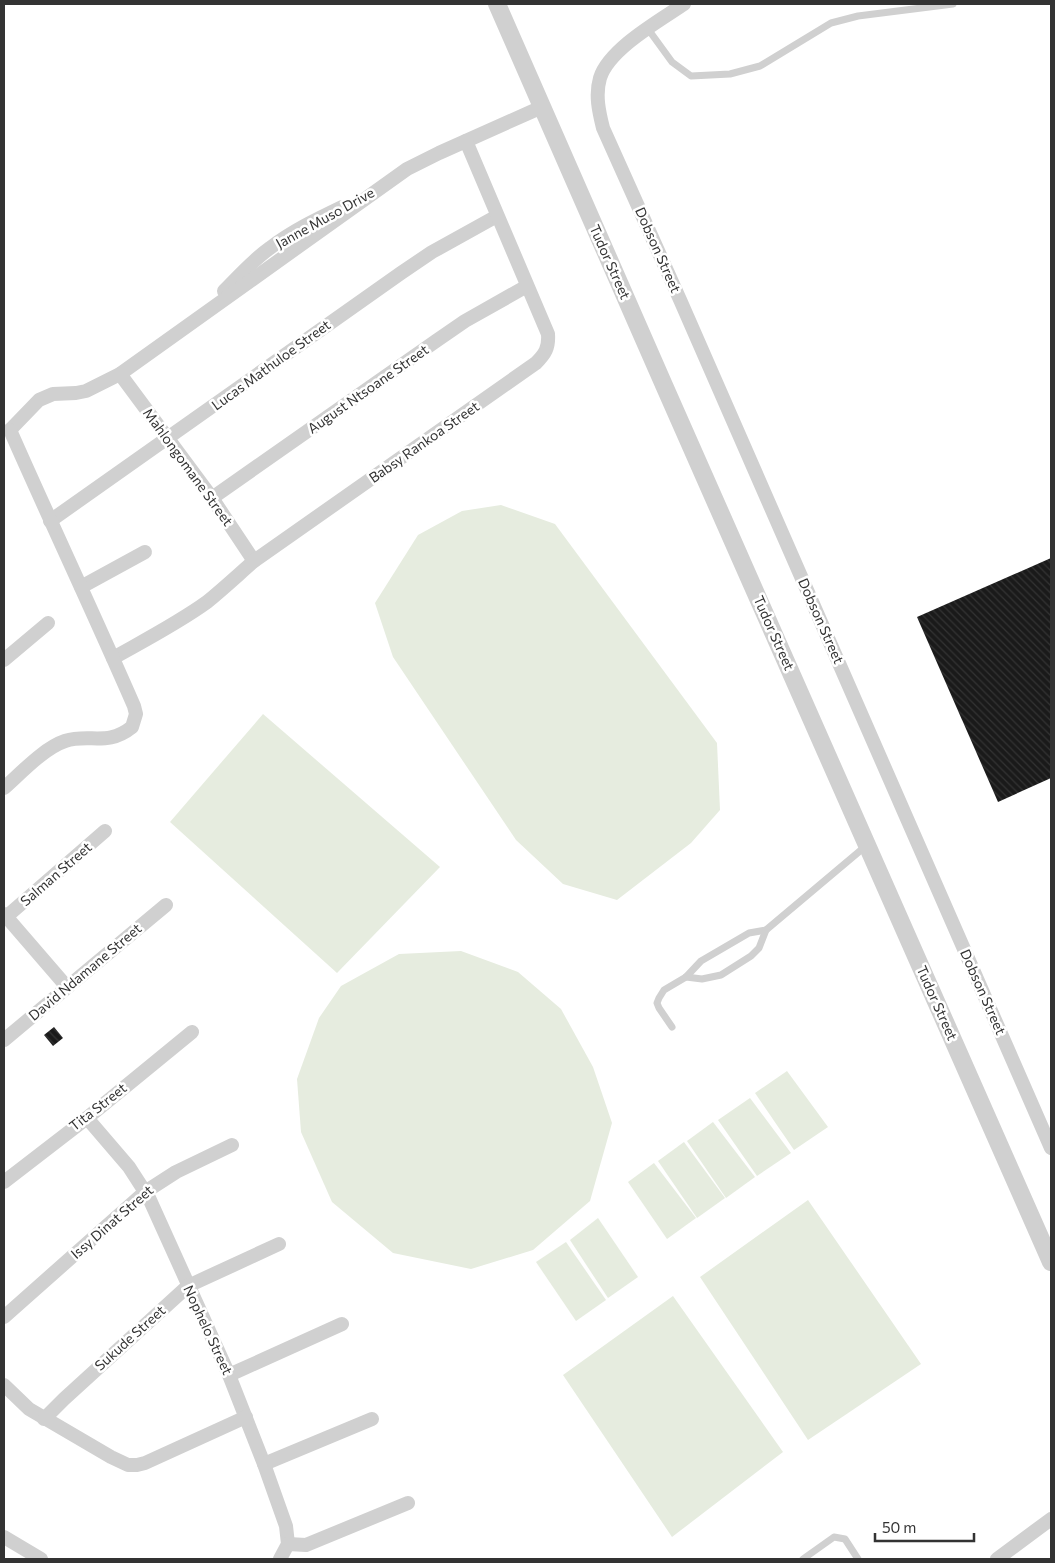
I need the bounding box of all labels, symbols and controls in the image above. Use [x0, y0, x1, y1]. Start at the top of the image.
street label: Janne Muso Drive [273, 183, 377, 252]
street label: Dobson Street [632, 204, 685, 295]
street label: Tudor Street [586, 222, 635, 302]
street label: Lucas Mathuloe Street [208, 316, 334, 413]
street label: August Ntsoane Street [304, 340, 432, 437]
street label: Babsy Rankoa Street [365, 397, 482, 486]
street label: Mahlongomane Street [140, 404, 237, 529]
street label: Dobson Street [795, 575, 848, 666]
street label: Tudor Street [750, 593, 799, 673]
street label: Salman Street [17, 838, 95, 909]
street label: David Ndamane Street [25, 919, 145, 1024]
street label: Dobson Street [957, 946, 1010, 1037]
street label: Tudor Street [913, 963, 962, 1043]
street label: Tita Street [66, 1079, 130, 1134]
street label: Issy Dinat Street [67, 1181, 157, 1262]
street label: Nophelo Street [180, 1282, 237, 1377]
street label: Sukude Street [91, 1301, 169, 1374]
scale bar [875, 1510, 974, 1542]
text: 50 m [882, 1518, 916, 1536]

